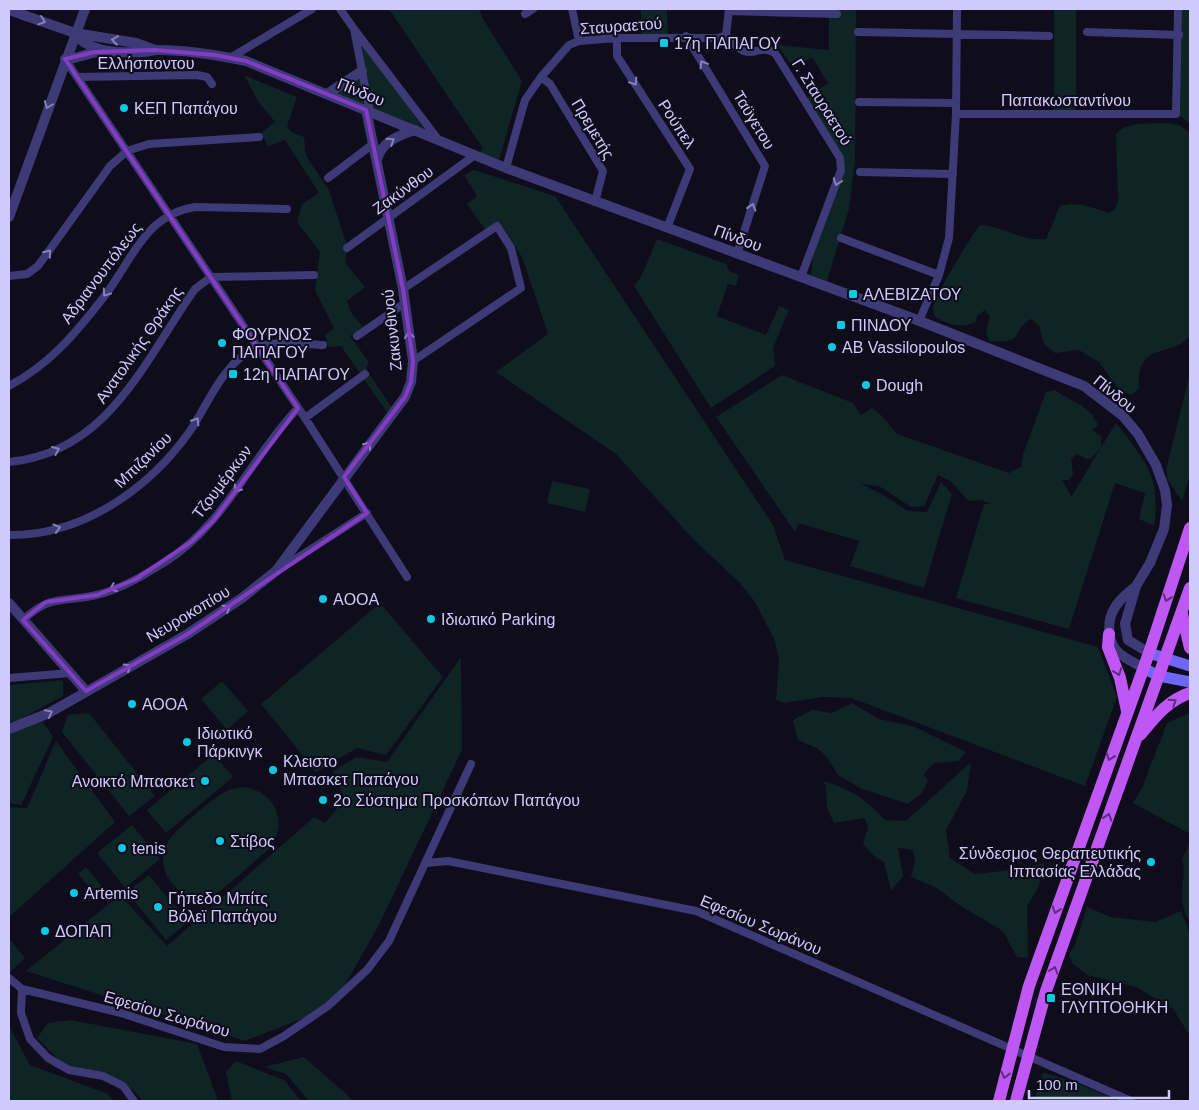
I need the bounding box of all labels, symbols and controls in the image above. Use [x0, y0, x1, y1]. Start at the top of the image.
one-way arrow [37, 15, 45, 25]
street label: Σταυραετού [579, 15, 663, 37]
one-way arrow [111, 35, 119, 46]
place label: 17η ΠΑΠΑΓΟΥ [674, 35, 781, 52]
marker: 17η ΠΑΠΑΓΟΥ [658, 37, 670, 49]
street label: Ελλήσποντου [98, 55, 194, 72]
street label: Γ. Σταυραετού [789, 56, 855, 148]
one-way arrow [700, 61, 710, 70]
street label: Πίνδου [335, 75, 387, 109]
one-way arrow [628, 76, 637, 86]
street label: Ταϋγετου [730, 88, 778, 152]
street label: Παπακωσταντίνου [1001, 92, 1131, 109]
street label: Πρεμετής [568, 96, 618, 162]
street label: Ρούπελ [655, 97, 699, 151]
one-way arrow [44, 100, 54, 109]
place label: ΚΕΠ Παπάγου [134, 100, 238, 117]
marker: ΚΕΠ Παπάγου [118, 102, 130, 114]
one-way arrow [386, 138, 395, 147]
street label: Ζακύνθου [370, 162, 436, 218]
one-way arrow [833, 177, 843, 186]
one-way arrow [746, 204, 756, 212]
street label: Αδριανουπόλεως [57, 219, 145, 327]
street label: Πίνδου [712, 222, 764, 254]
one-way arrow [43, 250, 51, 259]
street label: Ανατολικής Θράκης [92, 283, 186, 407]
place label: ΑΛΕΒΙΖΑΤΟΥ [863, 286, 962, 303]
one-way arrow [103, 287, 112, 297]
street label: Ζακυνθινού [379, 288, 405, 372]
marker: ΑΛΕΒΙΖΑΤΟΥ [847, 288, 859, 300]
place label: ΠΙΝΔΟΥ [851, 317, 912, 334]
marker: ΠΙΝΔΟΥ [835, 319, 847, 331]
place label: ΦΟΥΡΝΟΣ ΠΑΠΑΓΟΥ [232, 326, 312, 361]
one-way arrow [404, 331, 415, 339]
marker: ΦΟΥΡΝΟΣ ΠΑΠΑΓΟΥ [216, 337, 228, 349]
place label: AB Vassilopoulos [842, 339, 965, 356]
marker: AB Vassilopoulos [826, 341, 838, 353]
place label: 12η ΠΑΠΑΓΟΥ [243, 366, 350, 383]
marker: 12η ΠΑΠΑΓΟΥ [227, 368, 239, 380]
street label: Πίνδου [1090, 372, 1140, 416]
place label: Dough [876, 377, 923, 394]
marker: Dough [860, 379, 872, 391]
one-way arrow [189, 418, 199, 427]
street label: Μπιζανίου [111, 429, 176, 492]
street label: Τζουμέρκων [189, 442, 256, 523]
one-way arrow [362, 442, 370, 451]
one-way arrow [51, 446, 60, 457]
one-way arrow [234, 483, 243, 492]
one-way arrow [52, 524, 60, 534]
one-way arrow [109, 582, 118, 593]
street label: Νευροκοπίου [143, 582, 233, 646]
place label: AOOA [333, 591, 380, 608]
marker: AOOA [317, 593, 329, 605]
one-way arrow [1163, 594, 1173, 602]
one-way arrow [221, 605, 231, 614]
place label: Ιδιωτικό Parking [441, 611, 555, 628]
marker: Ιδιωτικό Parking [425, 613, 437, 625]
one-way arrow [123, 663, 132, 673]
one-way arrow [1112, 667, 1122, 676]
place label: ΑΟΟΑ [142, 696, 188, 713]
marker: ΑΟΟΑ [126, 698, 138, 710]
one-way arrow [1168, 698, 1177, 708]
one-way arrow [43, 709, 52, 719]
place label: Ιδιωτικό Πάρκινγκ [197, 725, 263, 760]
marker: Ιδιωτικό Πάρκινγκ [181, 736, 193, 748]
one-way arrow [1106, 752, 1116, 760]
place label: Κλειστο Μπασκετ Παπάγου [283, 753, 419, 788]
marker: Κλειστο Μπασκετ Παπάγου [267, 764, 279, 776]
place label: Ανοικτό Μπασκετ [72, 773, 196, 790]
marker: Ανοικτό Μπασκετ [199, 775, 211, 787]
place label: 2ο Σύστημα Προσκόπων Παπάγου [333, 792, 580, 809]
marker: 2ο Σύστημα Προσκόπων Παπάγου [317, 794, 329, 806]
one-way arrow [1102, 813, 1112, 821]
place label: Στίβος [230, 833, 275, 850]
marker: Στίβος [214, 835, 226, 847]
place label: tenis [132, 840, 166, 857]
marker: tenis [116, 842, 128, 854]
place label: Σύνδεσμος Θεραπευτικής Ιππασίας Ελλάδας [959, 845, 1141, 880]
marker: Σύνδεσμος Θεραπευτικής Ιππασίας Ελλάδας [1145, 856, 1157, 868]
place label: Artemis [84, 885, 138, 902]
marker: Artemis [68, 887, 80, 899]
place label: Γήπεδο Μπίτς Βόλεϊ Παπάγου [168, 890, 277, 925]
street label: Εφεσίου Σωράνου [698, 892, 824, 958]
marker: Γήπεδο Μπίτς Βόλεϊ Παπάγου [152, 901, 164, 913]
one-way arrow [1052, 905, 1062, 914]
place label: ΔΟΠΑΠ [55, 923, 112, 940]
marker: ΔΟΠΑΠ [39, 925, 51, 937]
one-way arrow [1048, 966, 1058, 975]
place label: ΕΘΝΙΚΗ ΓΛΥΠΤΟΘΗΚΗ [1061, 981, 1168, 1016]
street label: Εφεσίου Σωράνου [102, 988, 232, 1040]
marker: ΕΘΝΙΚΗ ΓΛΥΠΤΟΘΗΚΗ [1045, 992, 1057, 1004]
scale bar [1029, 1068, 1169, 1100]
one-way arrow [1000, 1071, 1011, 1080]
text: 100 m [1036, 1076, 1078, 1093]

